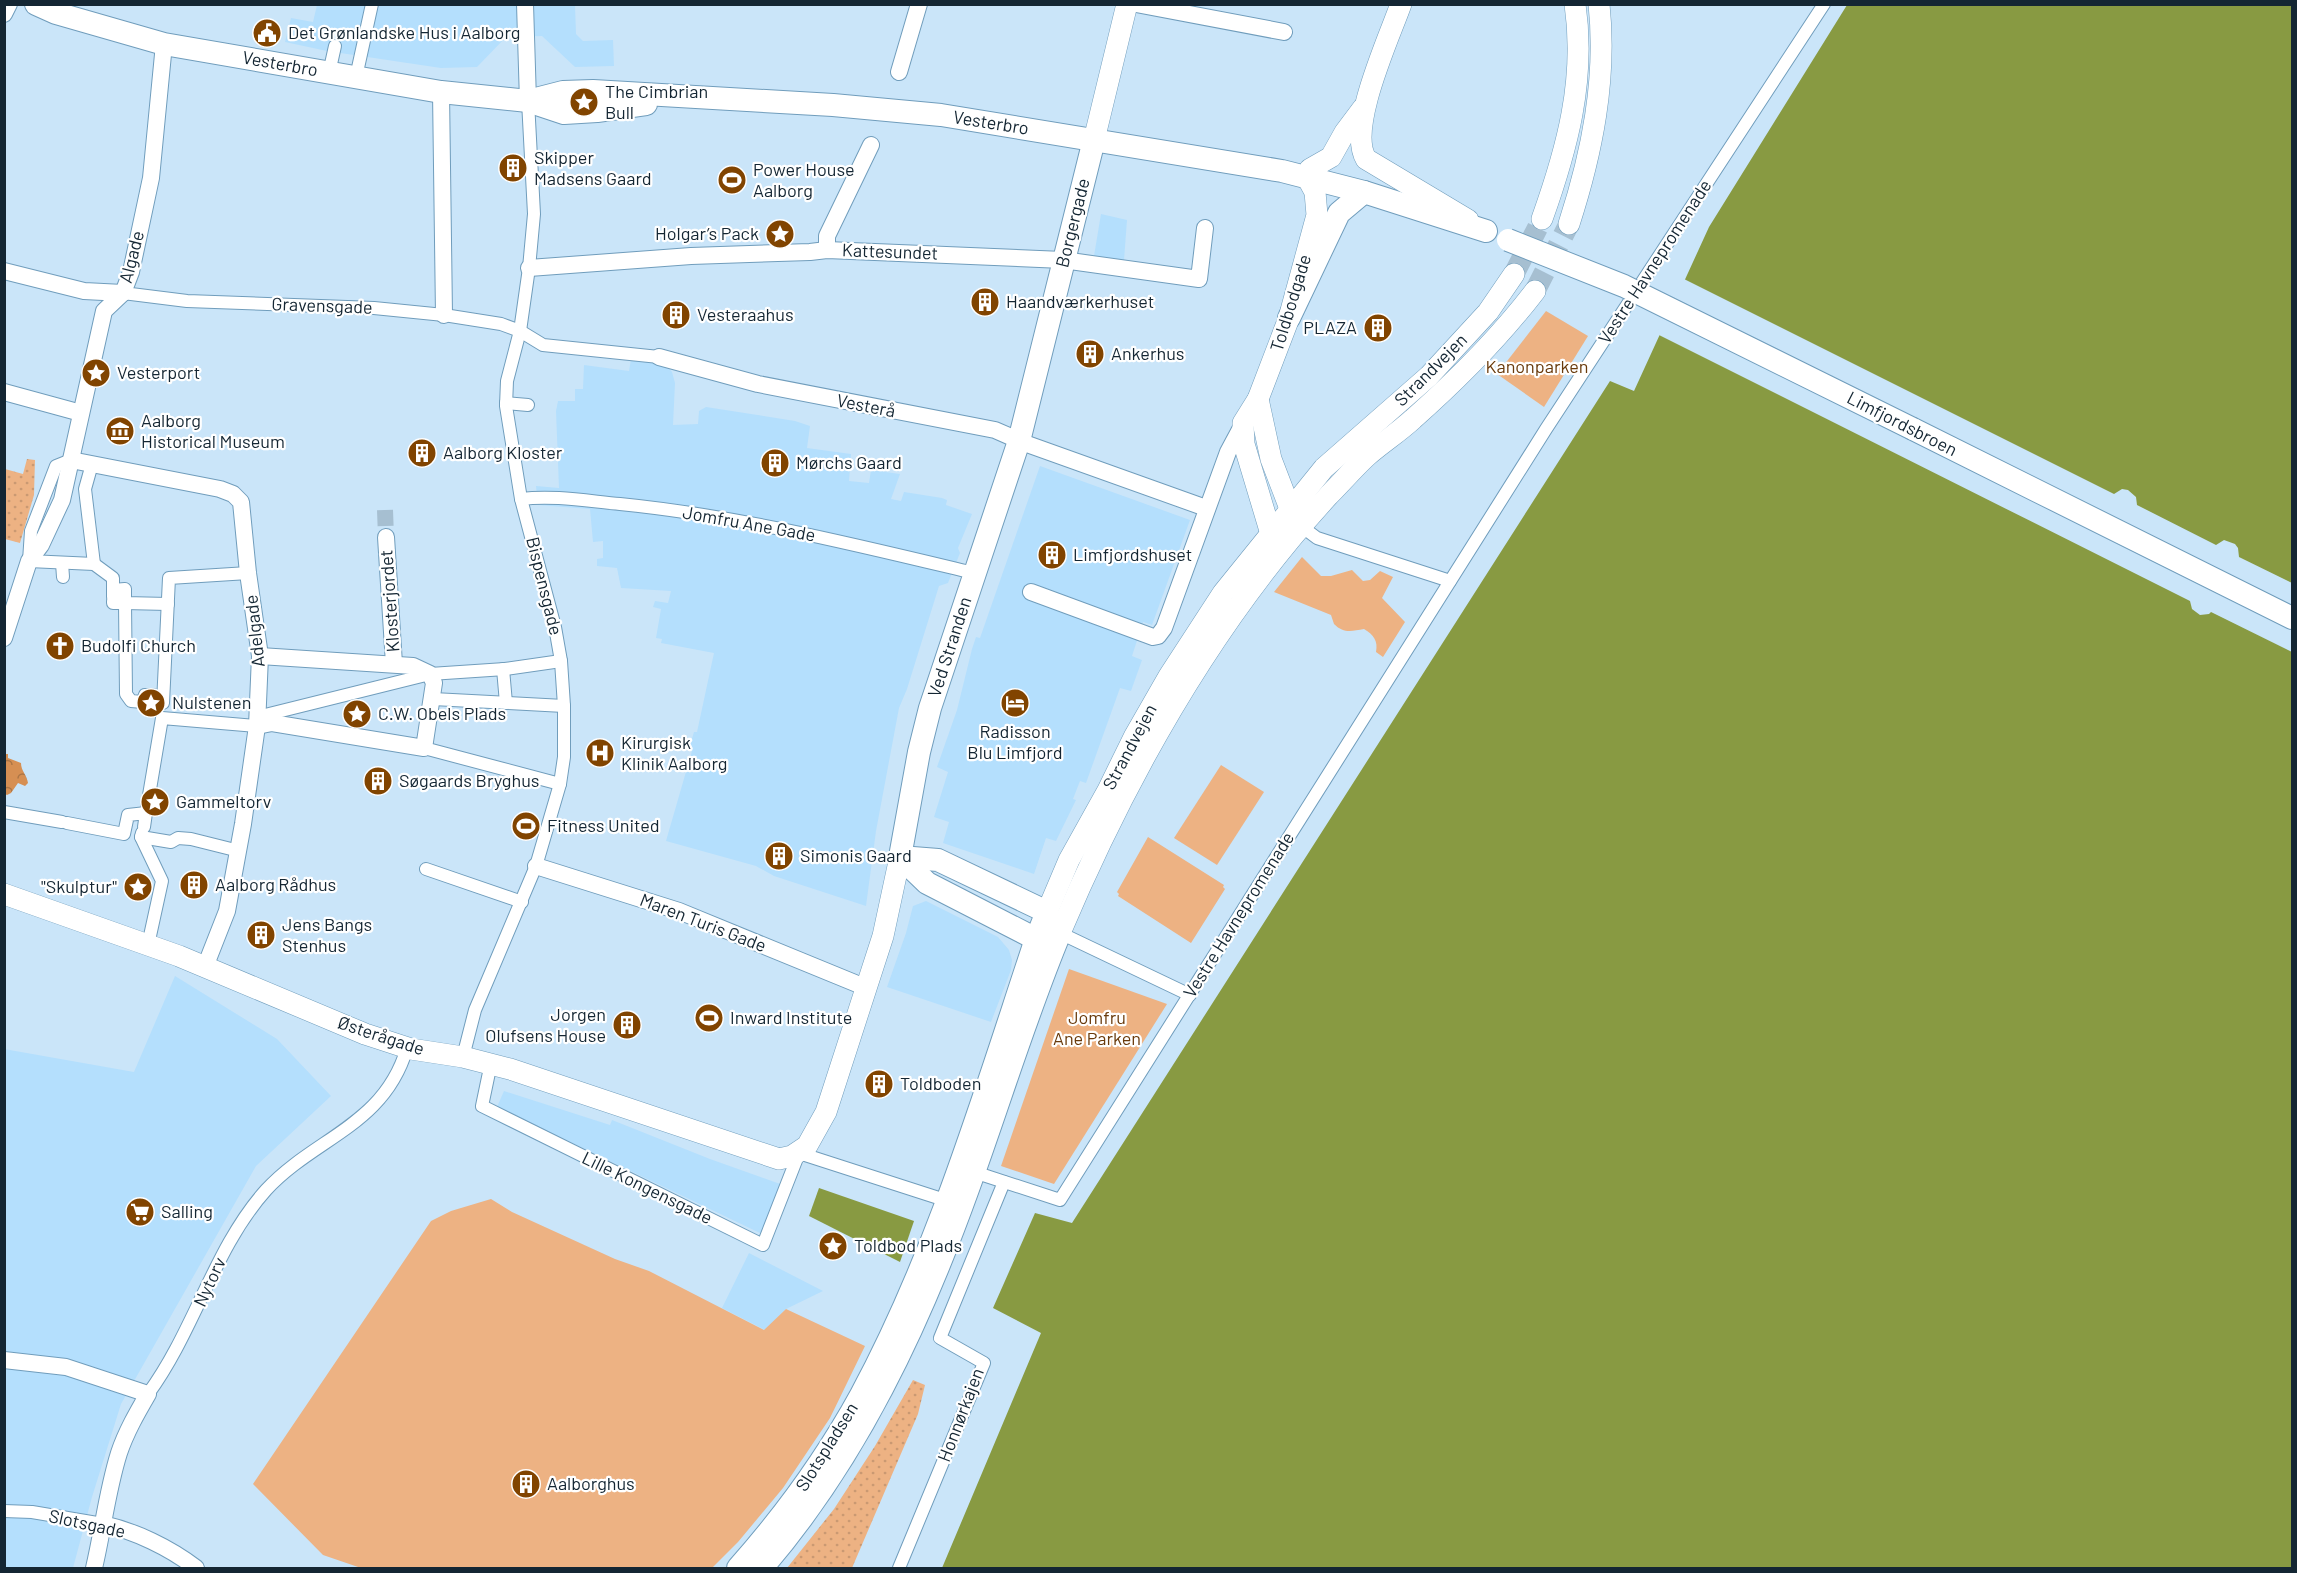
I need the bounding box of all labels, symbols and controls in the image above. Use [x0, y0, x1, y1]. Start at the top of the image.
public building icon: Det Grønlandske Hus i Aalborg [251, 17, 283, 49]
place label: Det Grønlandske Hus i Aalborg [288, 21, 520, 43]
street label: Vesterbro [241, 46, 320, 80]
place label: The Cimbrian Bull [605, 80, 708, 123]
place icon: The Cimbrian Bull [568, 86, 600, 118]
street label: Vesterbro [952, 105, 1031, 139]
place label: Skipper Madsens Gaard [534, 146, 652, 189]
building icon: Skipper Madsens Gaard [497, 152, 529, 184]
place label: Power House Aalborg [753, 158, 855, 201]
sports icon: Power House Aalborg [716, 164, 748, 196]
street label: Vestre Havnepromenade [1593, 175, 1716, 348]
street label: Borgergade [1050, 176, 1094, 270]
place icon: Holgar’s Pack [764, 218, 796, 250]
place label: Holgar’s Pack [655, 222, 759, 244]
street label: Algade [114, 228, 148, 285]
street label: Kattesundet [842, 238, 938, 264]
street label: Toldbodgade [1265, 252, 1315, 354]
building icon: Haandværkerhuset [969, 286, 1001, 318]
place label: Haandværkerhuset [1006, 290, 1154, 312]
street label: Gravensgade [271, 292, 373, 318]
building icon: Vesteraahus [660, 299, 692, 331]
place label: Vesteraahus [697, 303, 794, 325]
building icon: PLAZA [1362, 312, 1394, 344]
place label: PLAZA [1303, 316, 1357, 338]
street label: Strandvejen [1389, 328, 1471, 410]
building icon: Ankerhus [1074, 338, 1106, 370]
place label: Ankerhus [1111, 342, 1184, 364]
park label: Kanonparken [1486, 355, 1588, 377]
place icon: Vesterport [80, 357, 112, 389]
place label: Vesterport [117, 361, 200, 383]
street label: Limfjordsbroen [1844, 386, 1961, 460]
street label: Vesterå [835, 389, 897, 421]
place label: Aalborg Historical Museum [141, 409, 285, 452]
museum icon: Aalborg Historical Museum [104, 415, 136, 447]
building icon: Aalborg Kloster [406, 437, 438, 469]
place label: Aalborg Kloster [443, 441, 563, 463]
building icon: Mørchs Gaard [759, 447, 791, 479]
place label: Mørchs Gaard [796, 451, 902, 473]
street label: Jomfru Ane Gade [681, 501, 817, 546]
street label: Bispensgade [522, 534, 568, 637]
building icon: Limfjordshuset [1036, 539, 1068, 571]
place label: Limfjordshuset [1073, 543, 1192, 565]
street label: Klosterjordet [374, 549, 404, 653]
street label: Adelgade [239, 594, 269, 668]
street label: Ved Stranden [922, 594, 976, 700]
church icon: Budolfi Church [44, 630, 76, 662]
place label: Budolfi Church [81, 634, 196, 656]
place icon: Nulstenen [135, 687, 167, 719]
hotel icon: Radisson Blu Limfjord [999, 687, 1031, 719]
place label: Nulstenen [172, 691, 251, 713]
place icon: C.W. Obels Plads [341, 698, 373, 730]
street label: Strandvejen [1097, 700, 1161, 793]
place label: C.W. Obels Plads [378, 702, 506, 724]
place label: Radisson Blu Limfjord [967, 720, 1063, 763]
place label: Kirurgisk Klinik Aalborg [621, 731, 727, 774]
hospital icon: Kirurgisk Klinik Aalborg [584, 737, 616, 769]
building icon: Søgaards Bryghus [362, 765, 394, 797]
place label: Søgaards Bryghus [399, 769, 539, 791]
place icon: Gammeltorv [139, 786, 171, 818]
place label: Gammeltorv [176, 790, 272, 812]
sports icon: Fitness United [510, 810, 542, 842]
place label: Fitness United [547, 814, 660, 836]
street label: Vestre Havnepromenade [1178, 827, 1298, 1001]
building icon: Simonis Gaard [763, 840, 795, 872]
place label: Simonis Gaard [800, 844, 912, 866]
building icon: Aalborg Rådhus [178, 869, 210, 901]
place icon: "Skulptur" [122, 871, 154, 903]
place label: Aalborg Rådhus [215, 873, 336, 895]
place label: "Skulptur" [41, 875, 117, 897]
street label: Maren Turis Gade [637, 888, 770, 956]
place label: Jens Bangs Stenhus [282, 913, 372, 956]
building icon: Jens Bangs Stenhus [245, 919, 277, 951]
sports icon: Inward Institute [693, 1002, 725, 1034]
place label: Jorgen Olufsens House [485, 1003, 606, 1046]
place label: Inward Institute [730, 1006, 852, 1028]
park label: Jomfru Ane Parken [1053, 1006, 1141, 1049]
building icon: Jorgen Olufsens House [611, 1009, 643, 1041]
street label: Østerågade [335, 1011, 427, 1059]
building icon: Toldboden [863, 1068, 895, 1100]
place label: Toldboden [900, 1072, 981, 1094]
street label: Lille Kongensgade [579, 1146, 716, 1228]
supermarket icon: Salling [124, 1196, 156, 1228]
place label: Salling [161, 1200, 213, 1222]
place icon: Toldbod Plads [817, 1230, 849, 1262]
place label: Toldbod Plads [854, 1234, 962, 1256]
street label: Nytorv [188, 1253, 230, 1310]
street label: Honnørkajen [932, 1365, 988, 1465]
street label: Slotspladsen [790, 1398, 862, 1495]
building icon: Aalborghus [510, 1468, 542, 1500]
place label: Aalborghus [547, 1472, 635, 1494]
street label: Slotsgade [47, 1504, 128, 1542]

